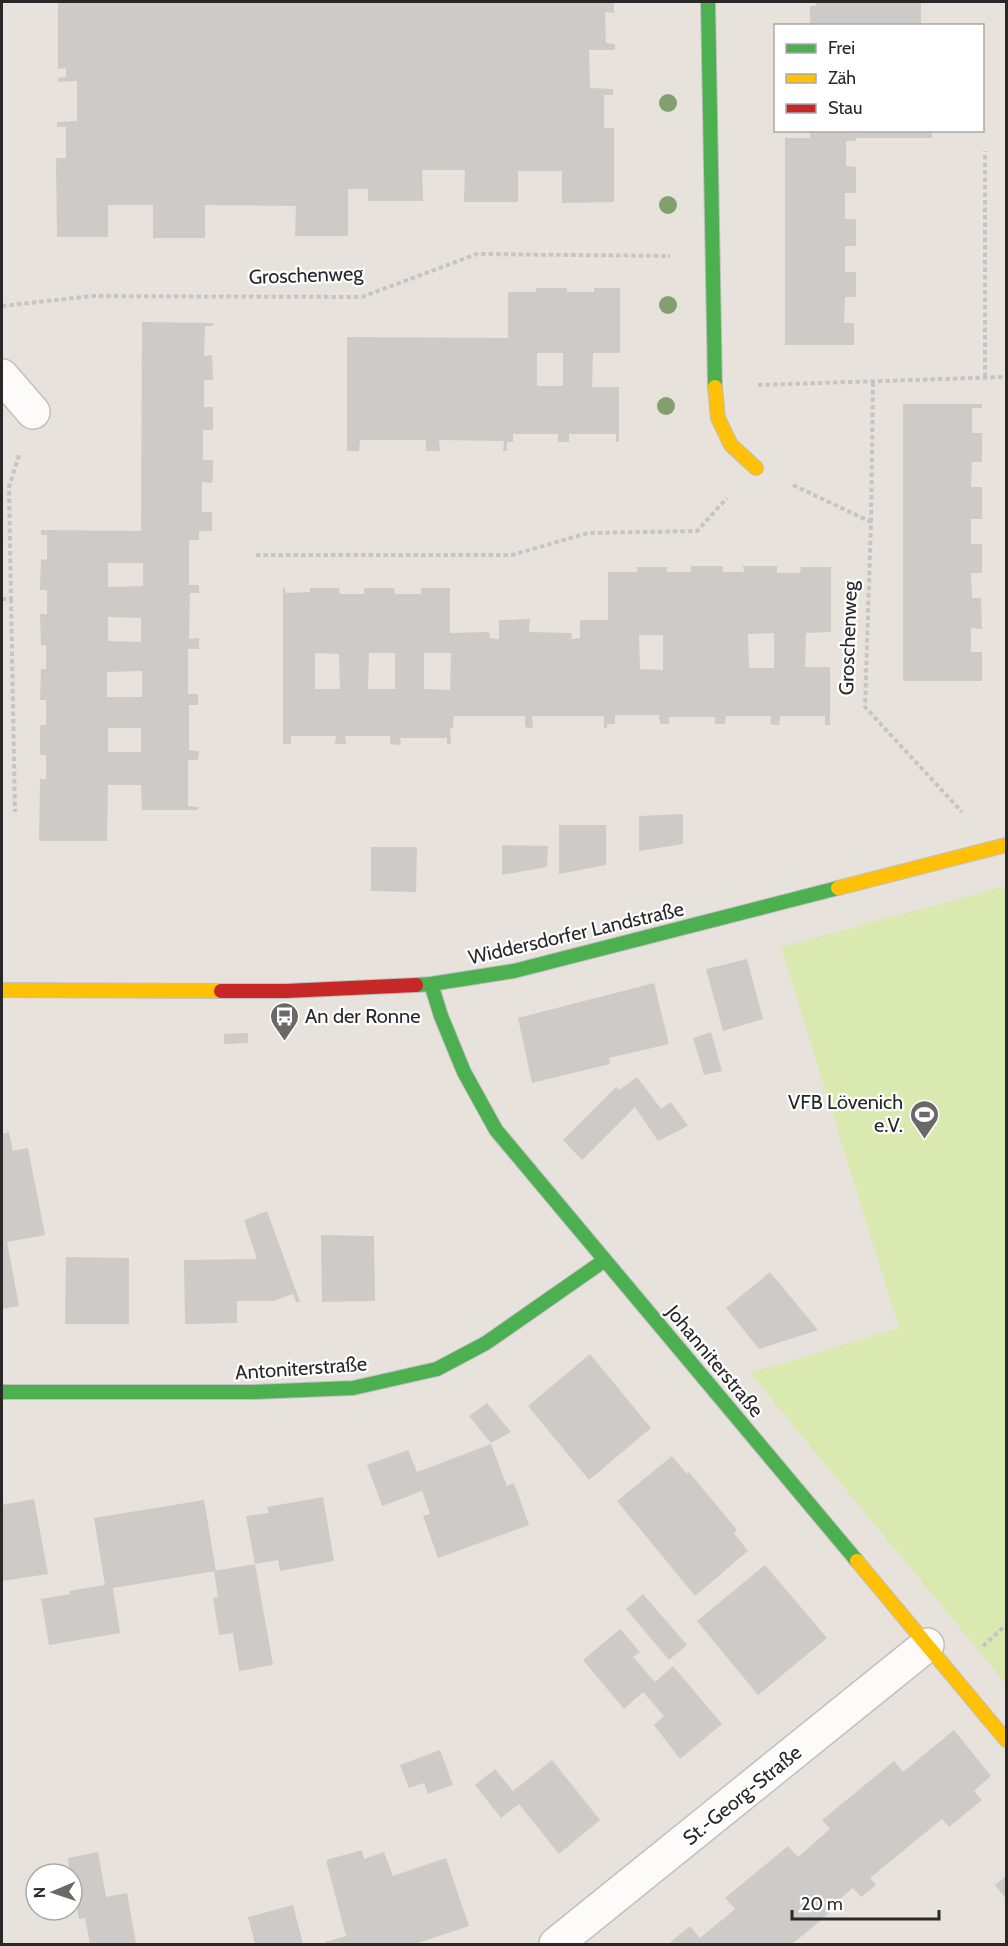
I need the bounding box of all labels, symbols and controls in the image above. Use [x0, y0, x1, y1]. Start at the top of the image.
legend [774, 24, 984, 132]
text: Frei [828, 37, 855, 59]
text: Zäh [828, 67, 856, 89]
text: Stau [828, 97, 862, 119]
street label: Groschenweg [248, 261, 365, 289]
street label: Groschenweg [834, 579, 862, 696]
street label: Widdersdorfer Landstraße [466, 897, 686, 969]
bus stop icon: An der Ronne [268, 1000, 300, 1042]
place label: An der Ronne [305, 1004, 420, 1028]
place label: VFB Lövenich e.V. [788, 1090, 903, 1137]
sports icon: VFB Lövenich e.V. [908, 1098, 940, 1140]
street label: Johanniterstraße [661, 1299, 769, 1422]
street label: Antoniterstraße [234, 1351, 368, 1385]
street label: St.-Georg-Straße [678, 1740, 806, 1850]
north arrow [24, 1862, 84, 1922]
scale bar [792, 1883, 939, 1921]
text: N [30, 1887, 49, 1898]
text: 20 m [801, 1893, 843, 1915]

